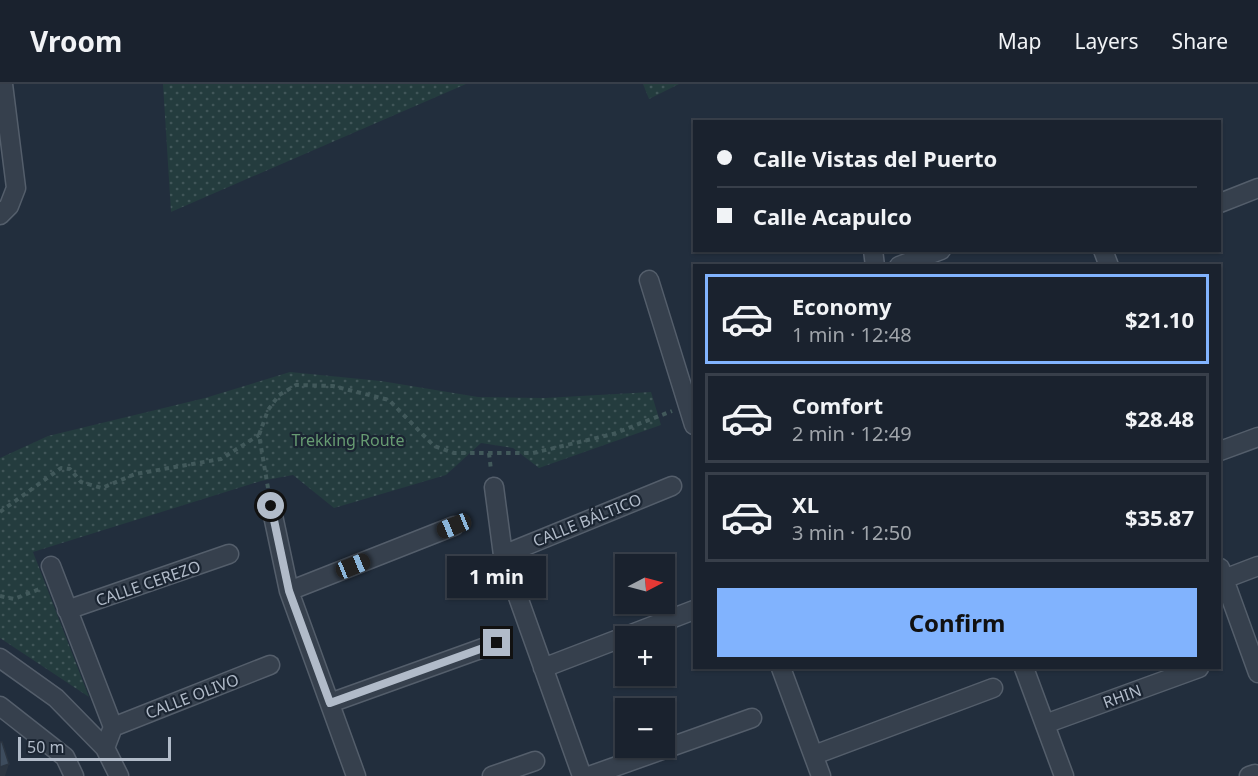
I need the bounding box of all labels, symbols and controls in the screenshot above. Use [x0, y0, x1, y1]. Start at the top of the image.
text: Vroom [30, 22, 122, 60]
text: Map [998, 27, 1042, 55]
text: Layers [1075, 27, 1139, 55]
text: Share [1172, 27, 1228, 55]
text: Calle Vistas del Puerto [753, 143, 997, 173]
text: Calle Acapulco [753, 201, 912, 231]
text: Economy [792, 291, 891, 321]
icon: car [720, 292, 774, 346]
text: $21.10 [1125, 304, 1194, 334]
text: 1 min · 12:48 [792, 321, 912, 348]
text: Comfort [792, 390, 883, 420]
icon: car [720, 391, 774, 445]
text: $28.48 [1125, 403, 1194, 433]
text: 2 min · 12:49 [792, 420, 912, 447]
park label: Trekking Route [292, 429, 404, 451]
street label: CALLE BÁLTICO [529, 488, 645, 552]
text: XL [792, 489, 819, 519]
icon: car [720, 490, 774, 544]
route start [257, 492, 284, 519]
text: $35.87 [1125, 502, 1194, 532]
car [434, 511, 474, 541]
text: 3 min · 12:50 [792, 519, 912, 546]
car [333, 551, 373, 581]
north arrow [615, 554, 675, 614]
map controls [615, 554, 675, 758]
street label: CALLE CEREZO [93, 555, 203, 611]
callout: 1 min [448, 556, 546, 598]
text: 1 min [469, 563, 524, 590]
button: Confirm [717, 588, 1197, 657]
button: + [615, 626, 675, 686]
route end [483, 629, 510, 656]
street label: CALLE OLIVO [142, 668, 242, 724]
street label: RHIN [1100, 679, 1144, 713]
button: − [615, 698, 675, 758]
scale bar [18, 734, 171, 762]
text: 50 m [27, 736, 64, 758]

